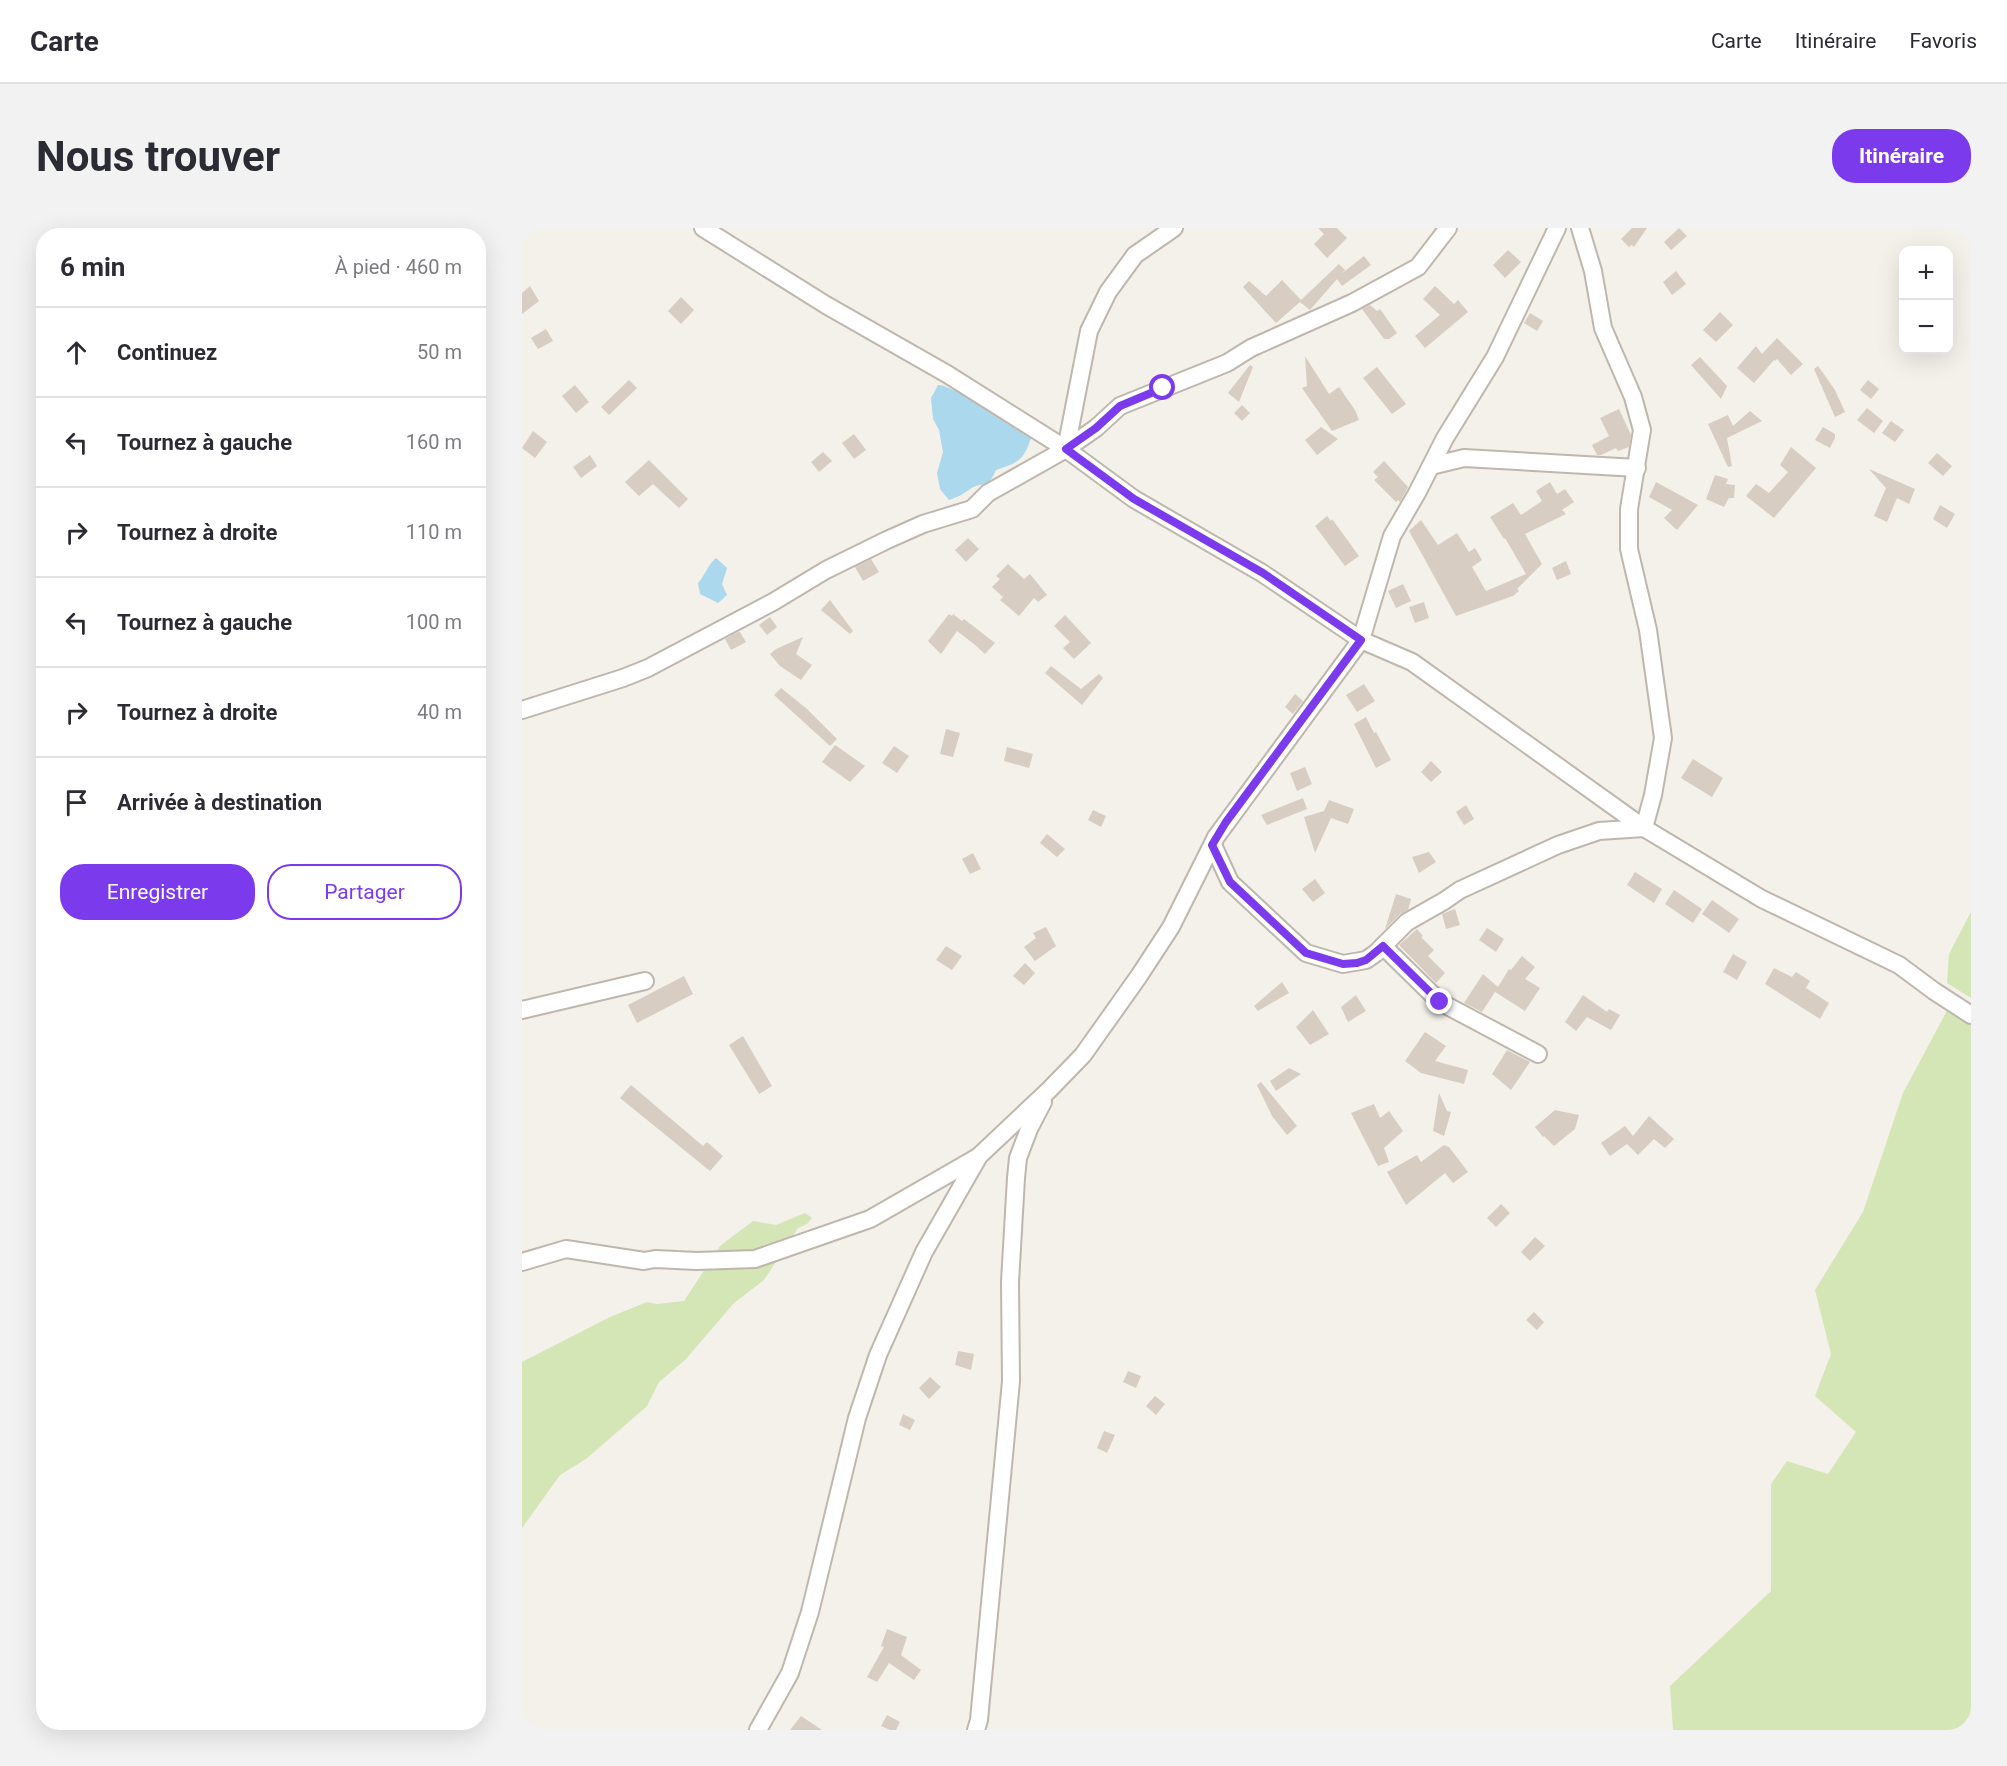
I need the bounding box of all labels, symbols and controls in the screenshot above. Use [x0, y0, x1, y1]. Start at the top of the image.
text: Carte [30, 25, 99, 58]
text: Carte [1711, 29, 1762, 53]
text: Itinéraire [1795, 29, 1876, 53]
text: Favoris [1909, 29, 1977, 53]
button: Itinéraire [1832, 129, 1971, 183]
text: Nous trouver [36, 132, 280, 181]
map controls [1899, 246, 1953, 354]
button: + [1899, 246, 1953, 300]
text: 6 min [60, 252, 125, 282]
text: À pied · 460 m [335, 255, 462, 279]
button: − [1899, 300, 1953, 354]
icon: ahead [60, 336, 93, 369]
text: Continuez [117, 340, 217, 365]
text: 50 m [417, 340, 462, 364]
route start [1149, 374, 1175, 400]
icon: left [60, 426, 93, 459]
text: Tournez à gauche [117, 430, 292, 455]
text: 160 m [406, 430, 462, 454]
icon: right [60, 516, 93, 549]
text: Tournez à droite [117, 520, 277, 545]
text: 110 m [406, 520, 462, 544]
icon: left [60, 606, 93, 639]
text: Tournez à gauche [117, 610, 292, 635]
text: 100 m [406, 610, 462, 634]
icon: right [60, 696, 93, 729]
text: Tournez à droite [117, 700, 277, 725]
text: 40 m [417, 700, 462, 724]
icon: arrive [60, 786, 93, 819]
text: Arrivée à destination [117, 790, 322, 815]
button: Enregistrer [60, 864, 255, 920]
button: Partager [267, 864, 462, 920]
route end [1426, 988, 1452, 1014]

